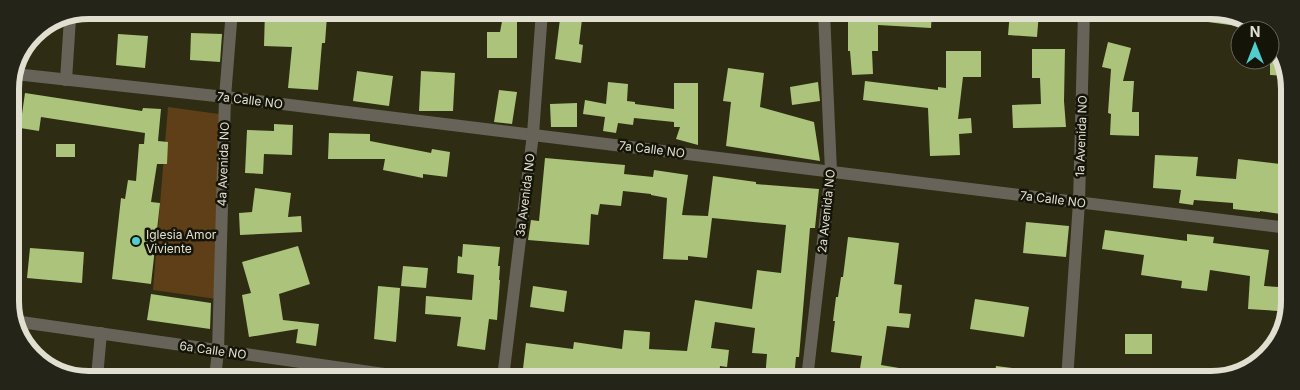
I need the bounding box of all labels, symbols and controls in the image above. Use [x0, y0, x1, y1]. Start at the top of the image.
north arrow [1230, 20, 1280, 70]
text: N [1250, 23, 1260, 40]
street label: 7a Calle NO [216, 89, 284, 111]
street label: 1a Avenida NO [1072, 95, 1090, 177]
street label: 4a Avenida NO [214, 122, 232, 206]
street label: 7a Calle NO [618, 138, 686, 160]
street label: 3a Avenida NO [512, 152, 538, 238]
street label: 2a Avenida NO [814, 168, 838, 254]
street label: 7a Calle NO [1019, 188, 1087, 210]
place label: Iglesia Amor Viviente [146, 227, 217, 256]
marker: Iglesia Amor Viviente [130, 235, 142, 247]
street label: 6a Calle NO [179, 338, 247, 362]

